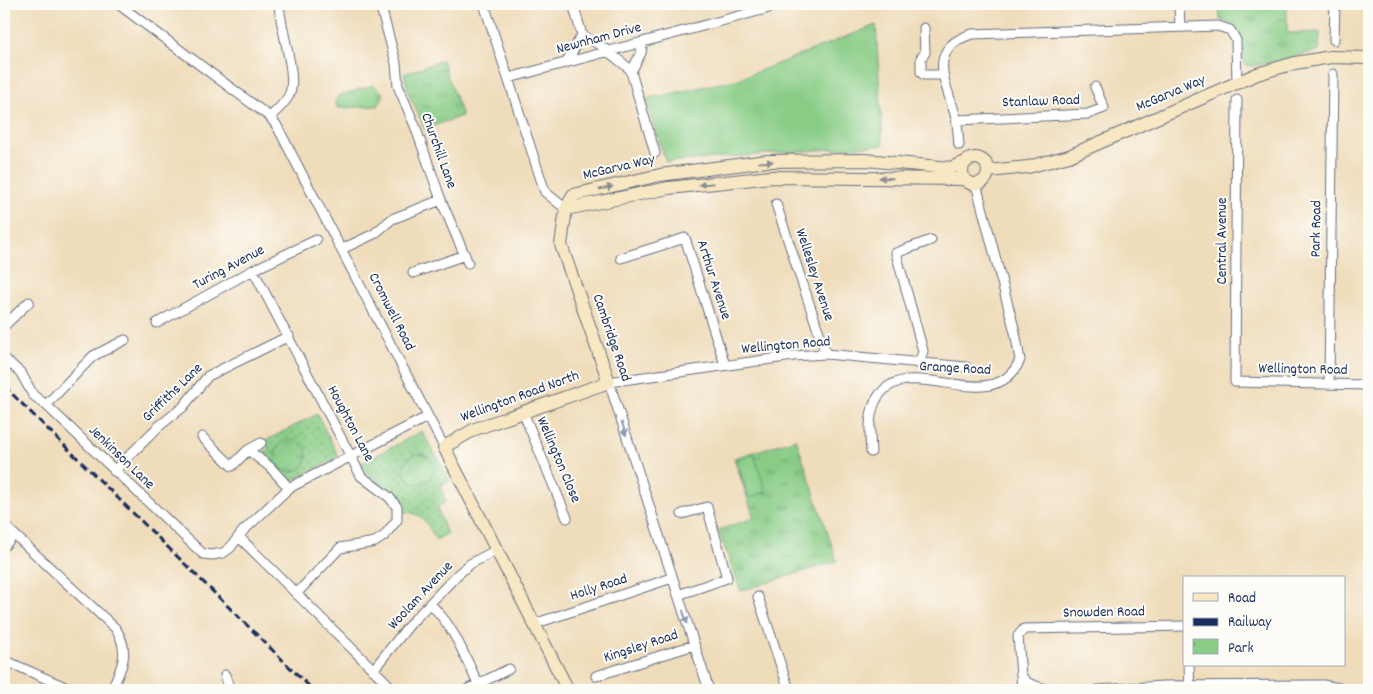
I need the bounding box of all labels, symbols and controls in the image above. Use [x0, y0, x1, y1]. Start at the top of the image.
street label: Newnham Drive [554, 17, 644, 61]
street label: McGarva Way [1133, 69, 1210, 118]
street label: Stanlaw Road [1002, 90, 1080, 114]
street label: Churchill Lane [414, 110, 462, 192]
street label: McGarva Way [581, 149, 658, 187]
one-way arrow [759, 158, 775, 166]
one-way arrow [877, 174, 893, 182]
one-way arrow [698, 180, 714, 188]
one-way arrow [599, 184, 614, 192]
street label: Central Avenue [1212, 197, 1234, 285]
street label: Park Road [1306, 200, 1328, 258]
street label: Wellesley Avenue [789, 226, 839, 324]
street label: Arthur Avenue [690, 237, 736, 323]
street label: Turing Avenue [189, 240, 269, 296]
street label: Cromwell Road [362, 269, 420, 355]
street label: Cambridge Road [586, 291, 636, 385]
street label: Wellington Road [741, 331, 831, 361]
street label: Grange Road [919, 356, 991, 382]
street label: Griffiths Lane [138, 358, 209, 428]
street label: Wellington Road [1258, 358, 1348, 382]
street label: Wellington Road North [458, 365, 582, 429]
street label: Houghton Lane [321, 382, 380, 466]
street label: Wellington Close [530, 413, 586, 507]
street label: Jenkinson Lane [83, 421, 159, 496]
one-way arrow [621, 421, 628, 436]
street label: Woolam Avenue [383, 556, 459, 635]
street label: Holly Road [568, 568, 630, 608]
legend [1183, 576, 1346, 666]
text: Road [1228, 588, 1256, 610]
street label: Snowden Road [1063, 601, 1145, 625]
one-way arrow [682, 609, 689, 624]
text: Railway [1228, 612, 1272, 634]
street label: Kingsley Road [601, 625, 681, 669]
text: Park [1228, 638, 1254, 660]

